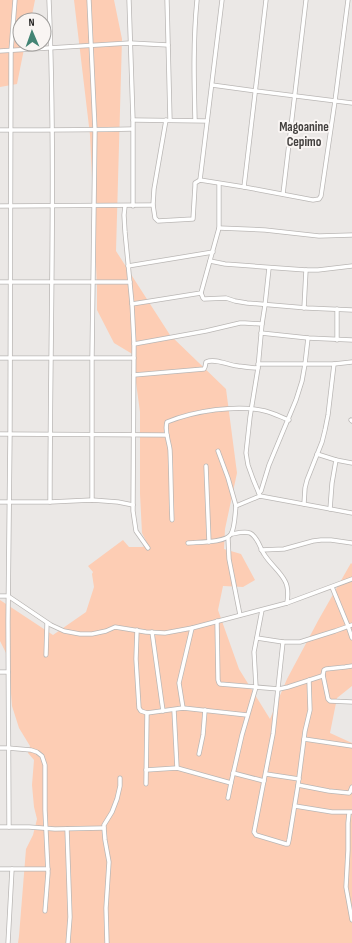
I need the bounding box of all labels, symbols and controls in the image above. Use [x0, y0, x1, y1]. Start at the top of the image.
north arrow [12, 12, 52, 52]
text: N [29, 16, 35, 29]
district label: Magoanine Cepimo [279, 119, 329, 150]

